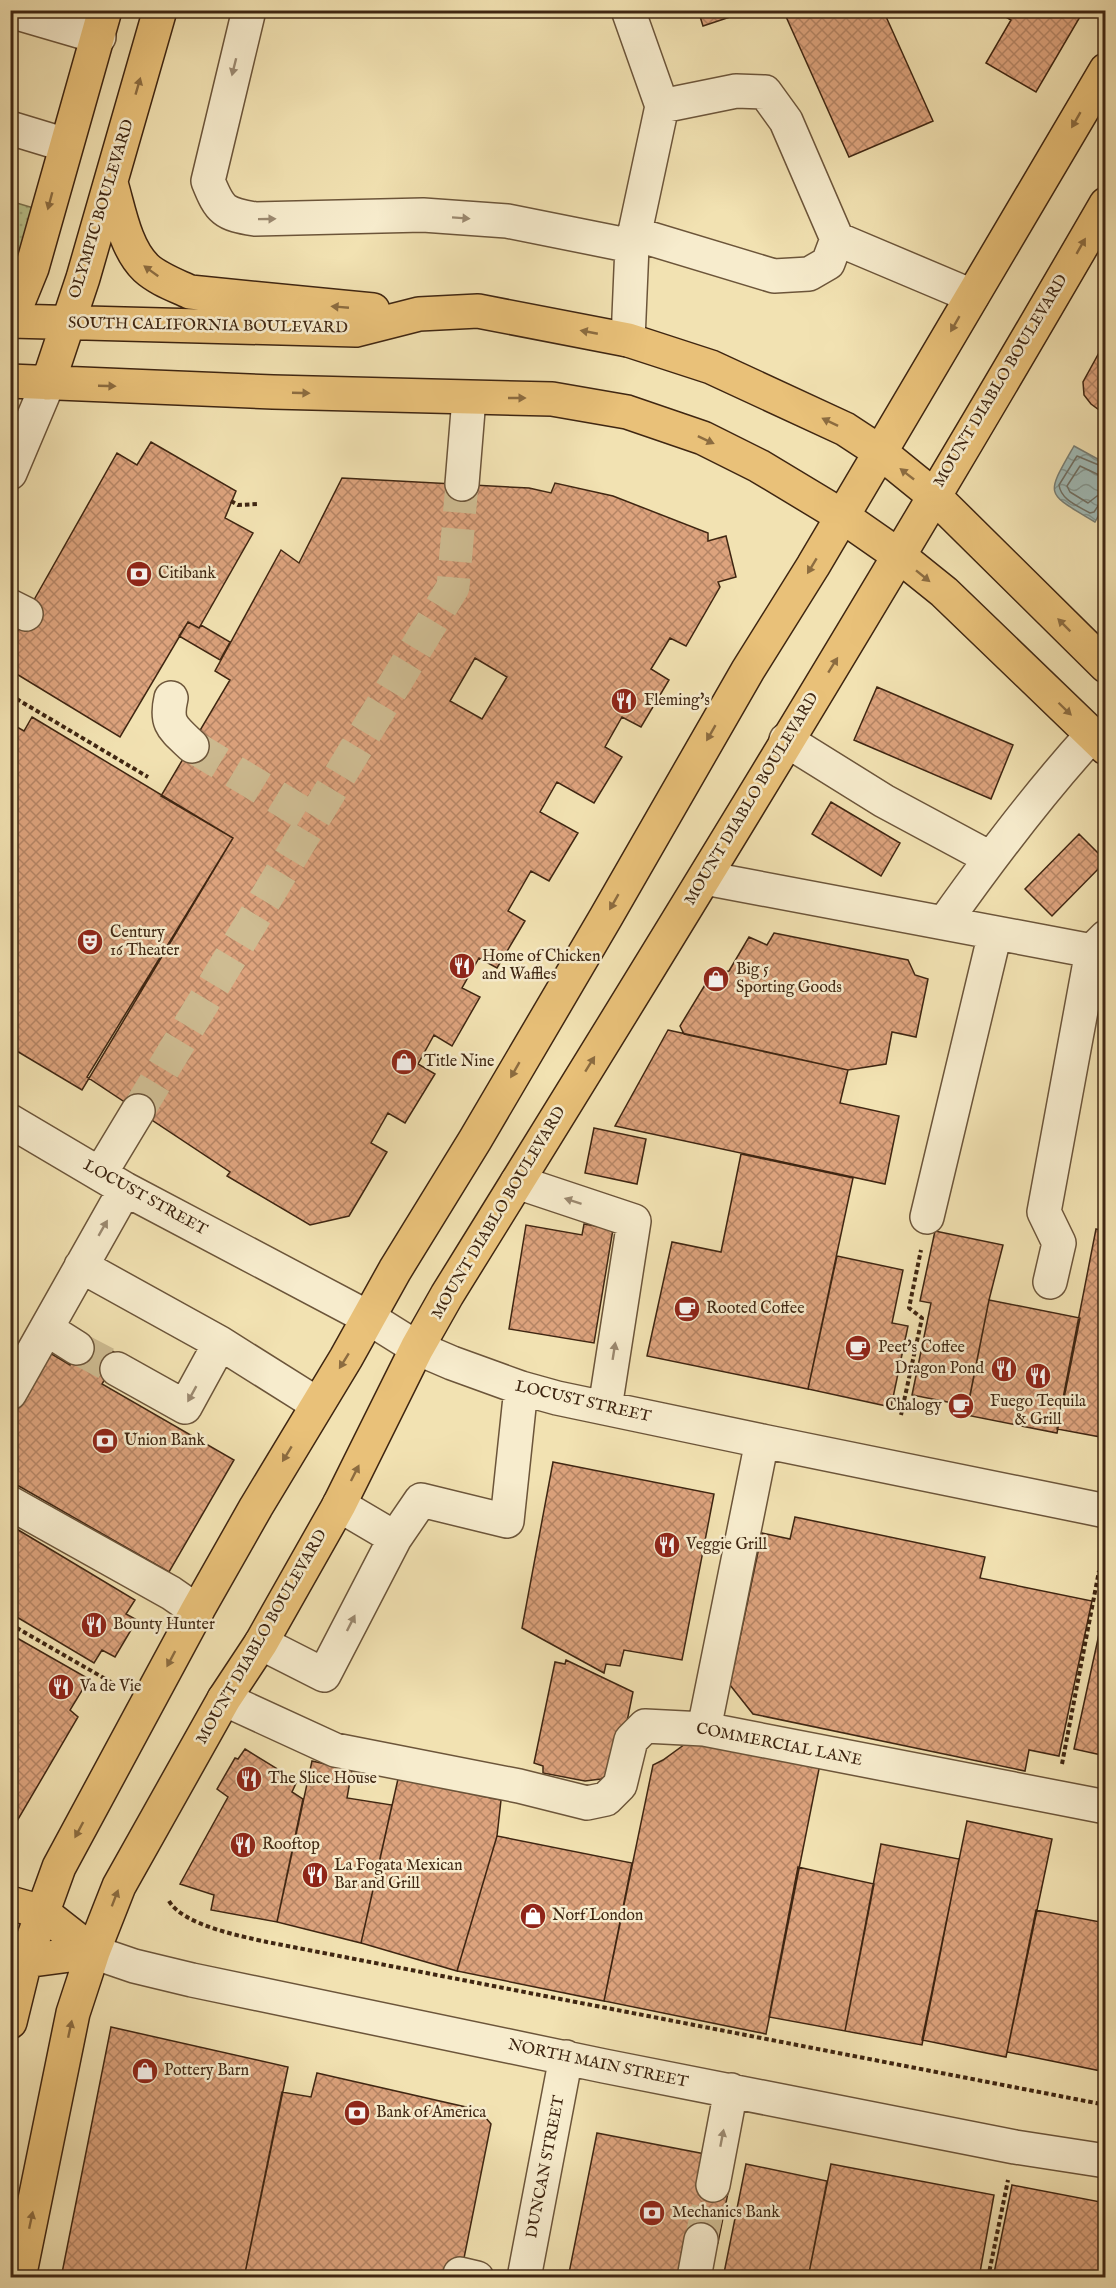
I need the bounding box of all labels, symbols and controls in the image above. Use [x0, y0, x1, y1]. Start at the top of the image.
one-way arrow [229, 58, 239, 76]
one-way arrow [134, 77, 143, 95]
one-way arrow [1071, 112, 1081, 129]
street label: OLYMPIC BOULEVARD [65, 117, 139, 301]
one-way arrow [45, 193, 54, 211]
one-way arrow [452, 213, 471, 223]
one-way arrow [257, 214, 276, 224]
one-way arrow [1076, 238, 1087, 254]
one-way arrow [144, 265, 160, 277]
street label: MOUNT DIABLO BOULEVARD [929, 271, 1073, 491]
one-way arrow [331, 302, 350, 312]
street label: SOUTH CALIFORNIA BOULEVARD [68, 314, 348, 338]
one-way arrow [950, 316, 961, 332]
one-way arrow [580, 327, 599, 336]
one-way arrow [97, 381, 116, 391]
one-way arrow [292, 388, 311, 398]
one-way arrow [508, 393, 527, 403]
one-way arrow [821, 417, 838, 427]
one-way arrow [698, 435, 716, 445]
one-way arrow [899, 468, 914, 480]
one-way arrow [807, 558, 818, 574]
bank icon: Citibank [124, 559, 154, 589]
place label: Citibank [158, 564, 216, 584]
one-way arrow [915, 569, 931, 582]
one-way arrow [1057, 617, 1071, 632]
one-way arrow [827, 657, 838, 673]
restaurant icon: Fleming's [609, 686, 639, 716]
street label: MOUNT DIABLO BOULEVARD [680, 689, 824, 909]
place label: Fleming's [644, 691, 710, 711]
one-way arrow [1058, 702, 1072, 716]
one-way arrow [706, 725, 716, 742]
one-way arrow [609, 894, 619, 911]
place label: Century 16 Theater [110, 923, 179, 961]
theatre icon: Century 16 Theater [75, 927, 105, 957]
place label: Home of Chicken and Waffles [482, 947, 601, 985]
restaurant icon: Home of Chicken and Waffles [447, 951, 477, 981]
place label: Big 5 Sporting Goods [736, 960, 842, 998]
shop icon: Big 5 Sporting Goods [701, 964, 731, 994]
shop icon: Title Nine [389, 1047, 419, 1077]
place label: Title Nine [424, 1052, 494, 1072]
one-way arrow [584, 1056, 595, 1073]
one-way arrow [510, 1062, 521, 1078]
street label: MOUNT DIABLO BOULEVARD [427, 1103, 571, 1323]
street label: LOCUST STREET [80, 1156, 211, 1241]
one-way arrow [564, 1196, 582, 1205]
one-way arrow [98, 1220, 109, 1236]
cafe icon: Rooted Coffee [672, 1294, 702, 1324]
place label: Rooted Coffee [706, 1299, 804, 1319]
cafe icon: Peet's Coffee [843, 1333, 873, 1363]
place label: Peet's Coffee [878, 1338, 965, 1358]
one-way arrow [609, 1341, 618, 1360]
one-way arrow [338, 1353, 349, 1369]
restaurant icon: Dragon Pond [989, 1354, 1019, 1384]
place label: Dragon Pond [895, 1359, 984, 1379]
restaurant icon: Fuego Tequila & Grill [1023, 1361, 1053, 1391]
street label: LOCUST STREET [513, 1377, 653, 1427]
one-way arrow [187, 1386, 197, 1403]
cafe icon: Chalogy [946, 1391, 976, 1421]
place label: Fuego Tequila & Grill [990, 1392, 1086, 1430]
place label: Chalogy [885, 1396, 942, 1416]
bank icon: Union Bank [90, 1426, 120, 1456]
place label: Union Bank [124, 1431, 205, 1451]
one-way arrow [281, 1446, 292, 1462]
one-way arrow [351, 1464, 360, 1481]
street label: MOUNT DIABLO BOULEVARD [192, 1526, 332, 1748]
restaurant icon: Veggie Grill [652, 1530, 682, 1560]
place label: Veggie Grill [685, 1535, 768, 1555]
restaurant icon: Bounty Hunter [79, 1610, 109, 1640]
place label: Bounty Hunter [113, 1615, 215, 1635]
one-way arrow [346, 1615, 355, 1632]
one-way arrow [166, 1650, 176, 1667]
restaurant icon: Va de Vie [46, 1672, 76, 1702]
place label: Va de Vie [79, 1677, 141, 1697]
street label: COMMERCIAL LANE [694, 1719, 864, 1771]
restaurant icon: The Slice House [234, 1764, 264, 1794]
place label: The Slice House [268, 1769, 377, 1789]
one-way arrow [74, 1822, 84, 1839]
restaurant icon: Rooftop [228, 1830, 258, 1860]
place label: Rooftop [262, 1835, 320, 1855]
place label: La Fogata Mexican Bar and Grill [334, 1856, 463, 1894]
restaurant icon: La Fogata Mexican Bar and Grill [300, 1860, 330, 1890]
one-way arrow [110, 1889, 120, 1907]
shop icon: Norf London [518, 1901, 548, 1931]
place label: Norf London [552, 1906, 644, 1926]
one-way arrow [66, 2020, 75, 2039]
street label: NORTH MAIN STREET [506, 2035, 690, 2093]
shop icon: Pottery Barn [130, 2056, 160, 2086]
place label: Pottery Barn [164, 2061, 250, 2081]
street label: DUNCAN STREET [522, 2094, 570, 2240]
bank icon: Bank of America [342, 2098, 372, 2128]
place label: Bank of America [376, 2103, 486, 2123]
one-way arrow [718, 2128, 727, 2147]
bank icon: Mechanics Bank [637, 2198, 667, 2228]
place label: Mechanics Bank [672, 2203, 780, 2223]
one-way arrow [27, 2210, 36, 2229]

